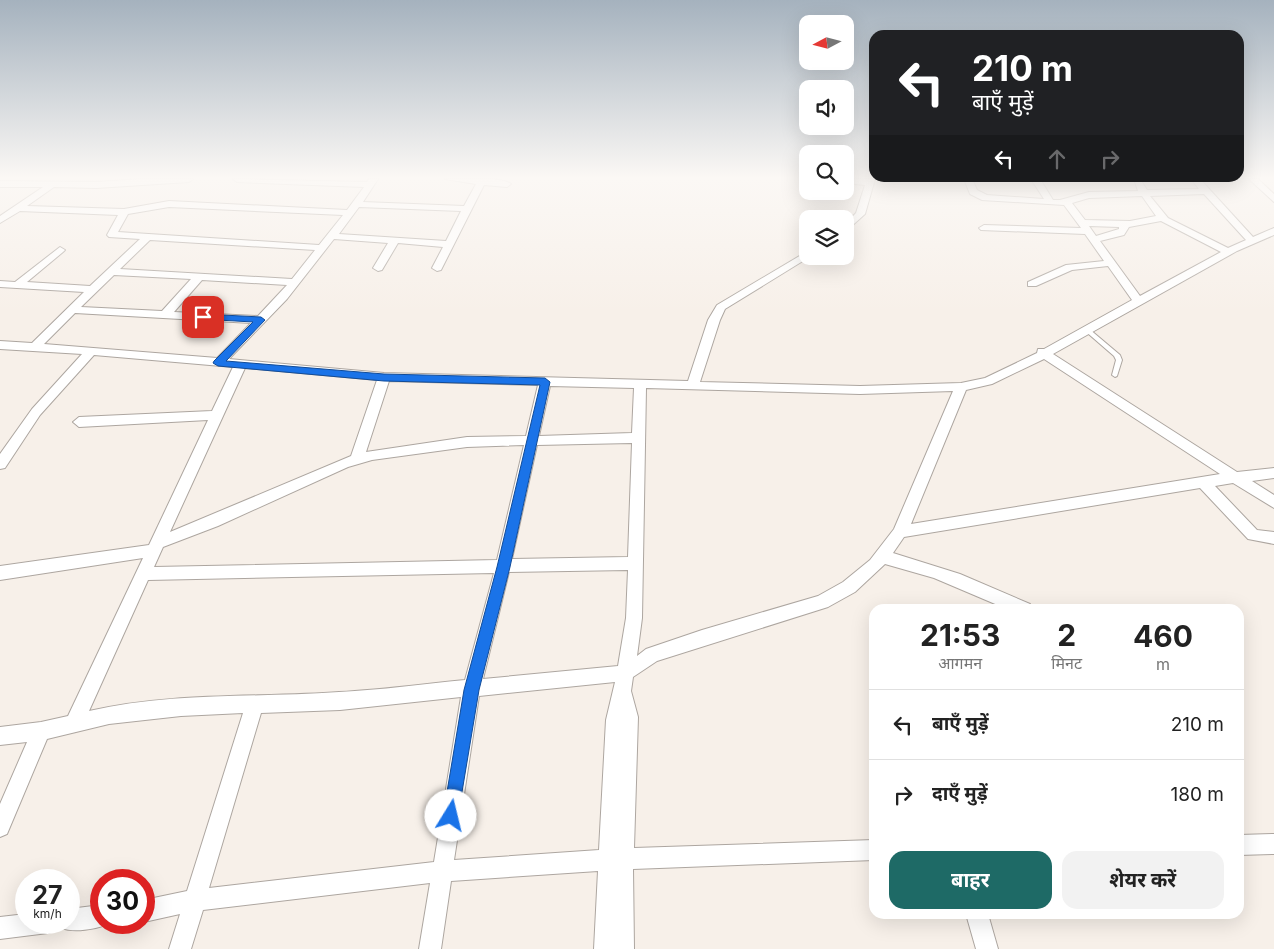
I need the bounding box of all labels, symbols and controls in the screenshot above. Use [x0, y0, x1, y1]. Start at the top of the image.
north arrow [799, 15, 854, 70]
map controls [799, 15, 854, 265]
text: 210 m [972, 47, 1073, 89]
icon: left [889, 50, 954, 115]
button: sound [799, 80, 854, 135]
text: बाएँ मुड़ें [972, 89, 1034, 115]
button: search [799, 145, 854, 200]
icon: left [990, 145, 1018, 173]
icon: ahead [1043, 145, 1071, 173]
icon: right [1096, 145, 1124, 173]
button: layers [799, 210, 854, 265]
pin [182, 296, 224, 338]
icon: arrive [189, 303, 217, 331]
text: 21:53 [920, 617, 1000, 653]
text: 2 [1057, 617, 1076, 653]
text: 460 [1133, 618, 1193, 654]
text: आगमन [938, 653, 982, 673]
text: मिनट [1051, 653, 1082, 673]
text: m [1156, 654, 1170, 674]
icon: left [889, 711, 917, 739]
text: बाएँ मुड़ें [932, 712, 989, 735]
text: 210 m [1171, 713, 1224, 736]
icon: right [889, 781, 917, 809]
text: दाएँ मुड़ें [932, 782, 988, 805]
text: 180 m [1171, 783, 1224, 806]
position arrow [424, 789, 476, 841]
button: बाहर [889, 851, 1052, 909]
button: शेयर करें [1062, 851, 1224, 909]
speed limit sign: 30 [90, 869, 155, 934]
text: 27 [32, 880, 63, 910]
text: km/h [33, 906, 62, 921]

